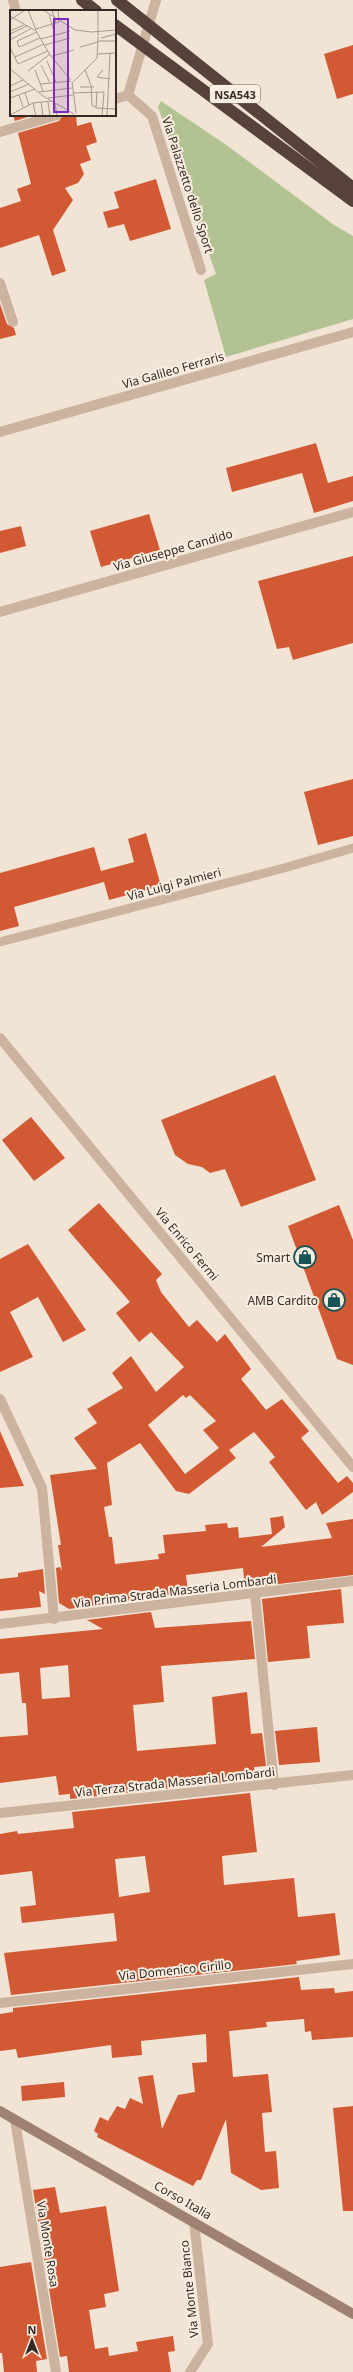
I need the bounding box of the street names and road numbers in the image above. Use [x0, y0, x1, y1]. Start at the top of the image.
road number: NSA543 [210, 85, 260, 103]
street label: Via Palazzetto dello Sport [158, 115, 218, 256]
street label: Via Galileo Ferraris [120, 347, 226, 393]
street label: Via Giuseppe Candido [111, 525, 235, 575]
street label: Via Luigi Palmieri [125, 863, 223, 905]
street label: Via Enrico Fermi [151, 1204, 223, 1284]
street label: Via Prima Strada Masseria Lombardi [73, 1570, 277, 1612]
street label: Via Terza Strada Masseria Lombardi [74, 1763, 276, 1801]
street label: Via Domenico Cirillo [118, 1956, 232, 1984]
street label: Corso Italia [151, 2177, 215, 2223]
street label: Via Monte Rosa [33, 2200, 63, 2288]
street label: Via Monte Bianco [175, 2239, 203, 2339]

